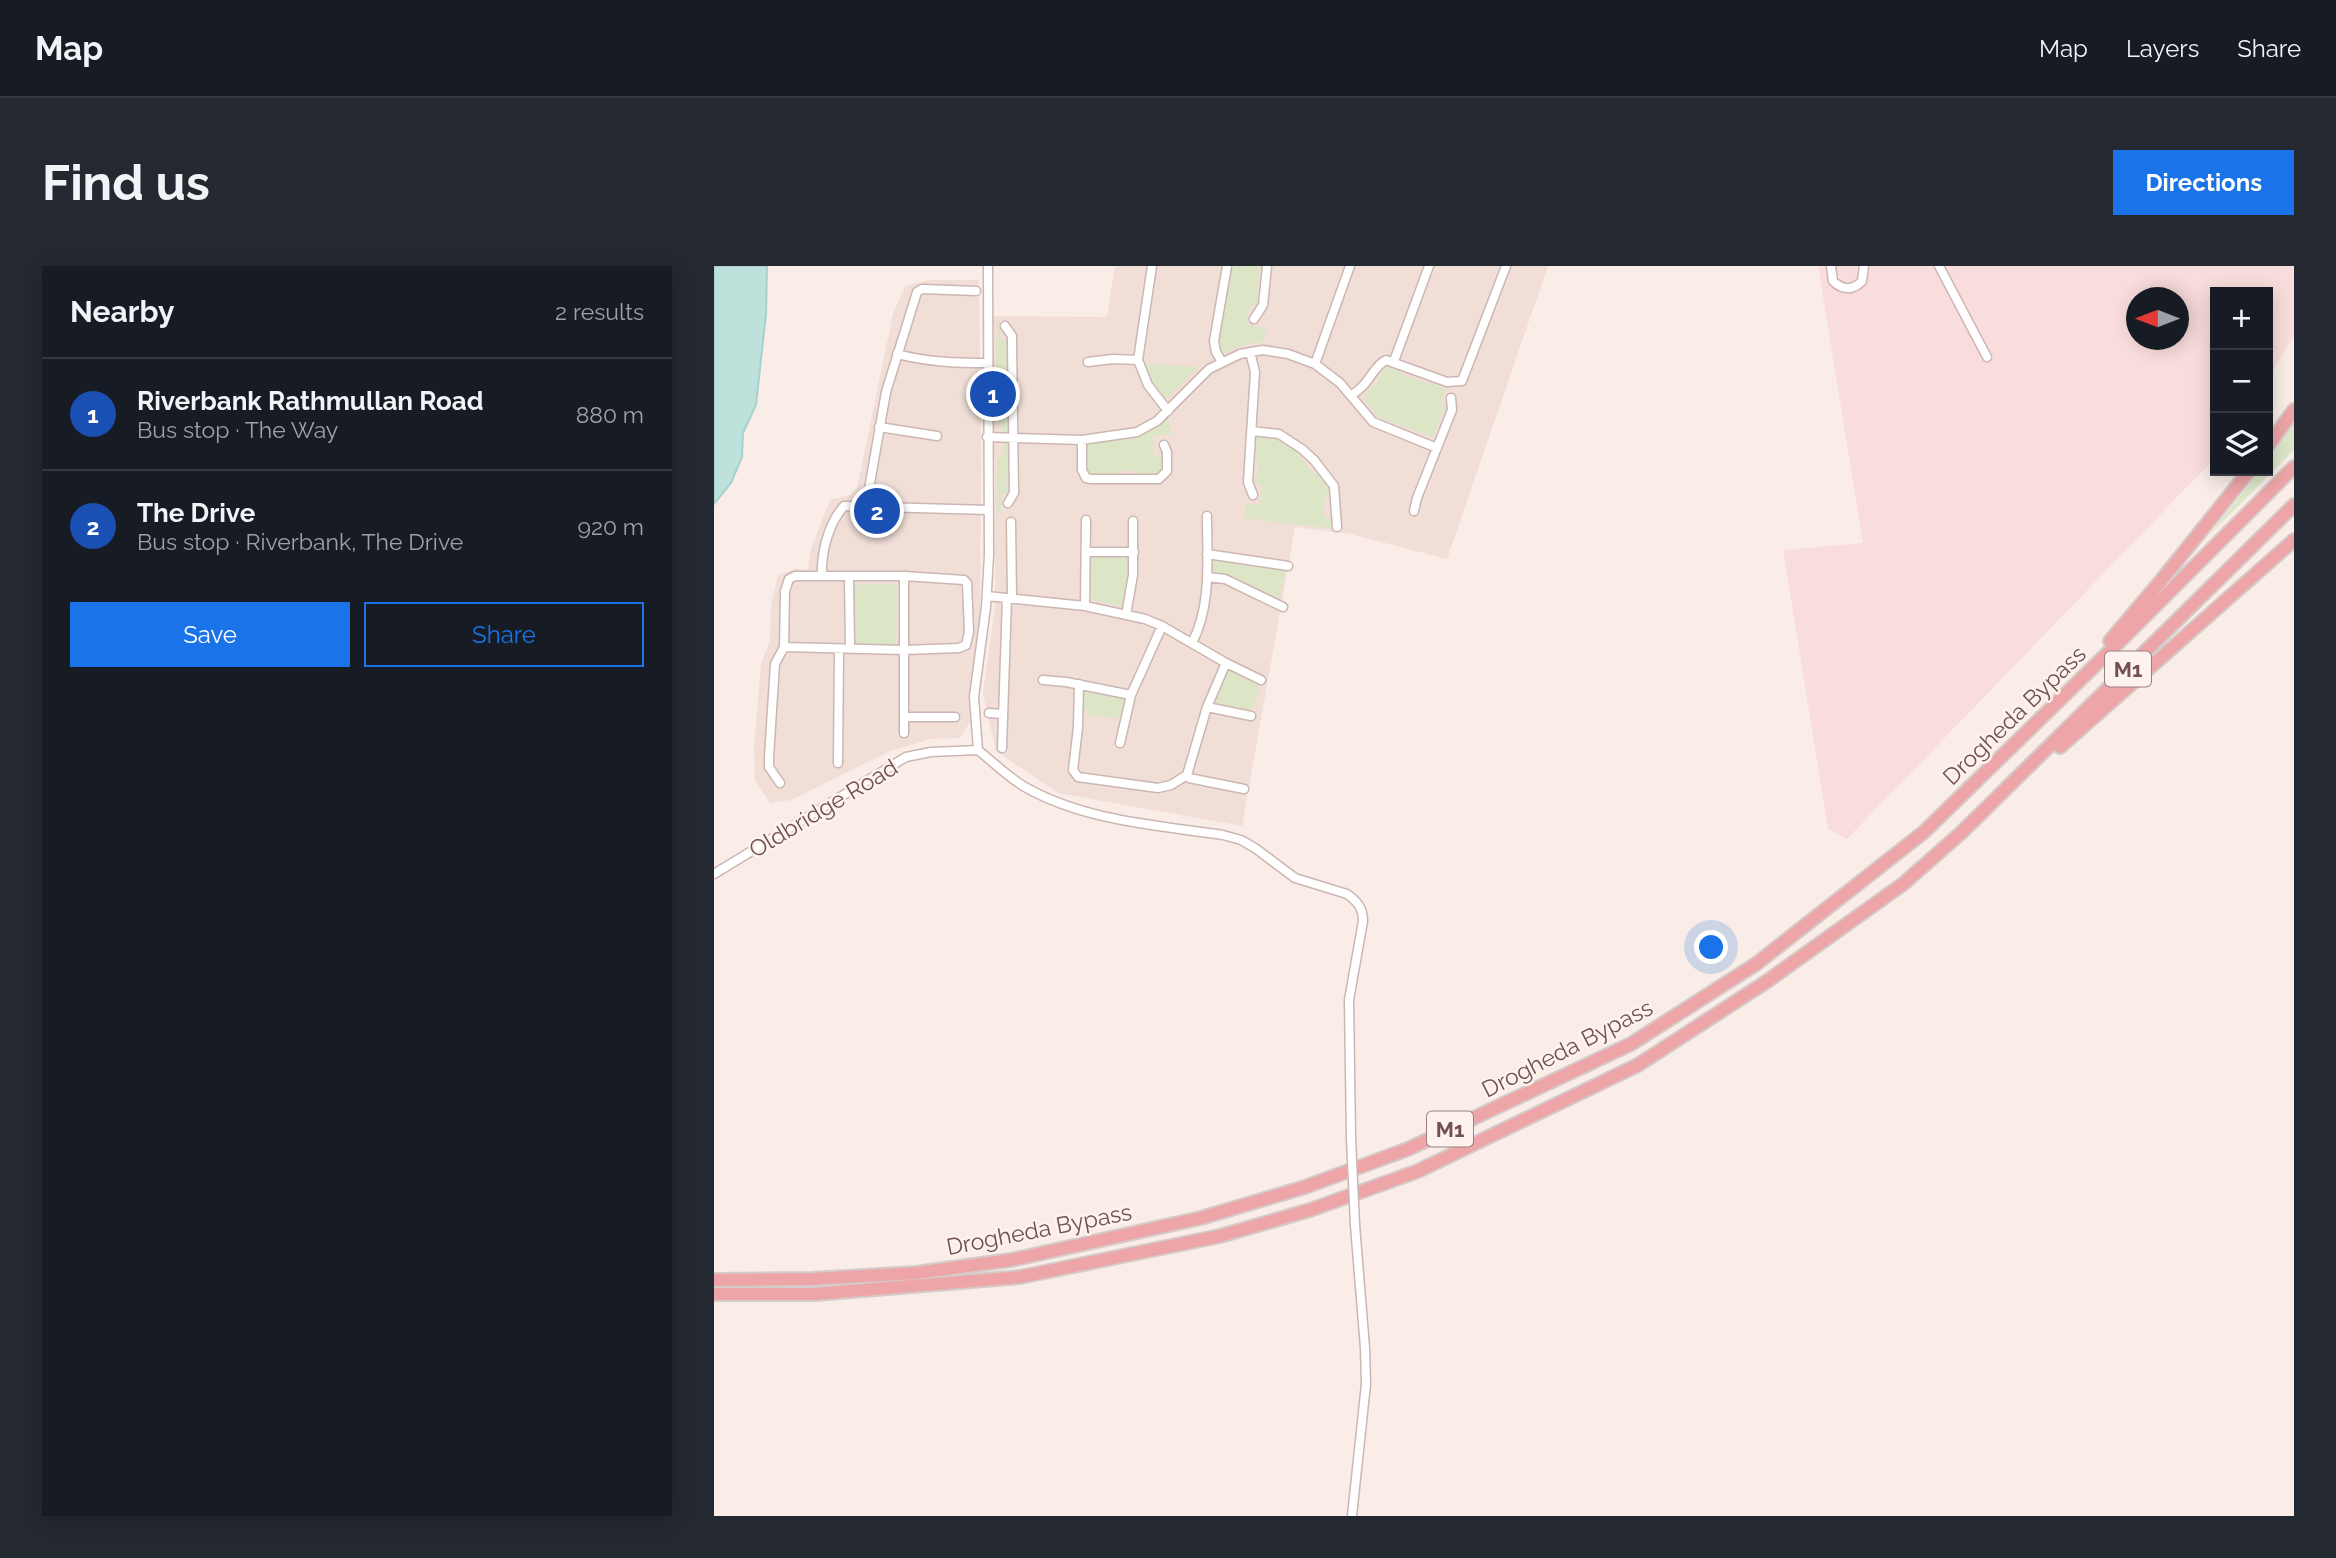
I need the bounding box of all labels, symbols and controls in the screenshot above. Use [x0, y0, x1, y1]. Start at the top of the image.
text: Map [35, 29, 103, 68]
text: Map [2039, 34, 2088, 63]
text: Layers [2126, 34, 2199, 63]
text: Share [2237, 34, 2301, 63]
button: Directions [2113, 150, 2294, 215]
text: Find us [42, 154, 210, 211]
north arrow [2126, 287, 2189, 350]
map controls [2210, 287, 2273, 476]
button: + [2210, 287, 2273, 350]
text: Nearby [70, 294, 174, 329]
text: 2 results [555, 298, 644, 325]
button: − [2210, 350, 2273, 413]
pin: 1 [970, 368, 1016, 420]
text: Riverbank Rathmullan Road [137, 386, 484, 416]
text: 1 [87, 401, 99, 428]
text: 880 m [576, 401, 644, 428]
button: layers [2210, 413, 2273, 476]
text: Bus stop · The Way [137, 416, 338, 443]
pin: 2 [854, 485, 900, 537]
text: The Drive [137, 498, 255, 528]
text: 2 [87, 513, 99, 540]
text: 920 m [577, 513, 644, 540]
text: Bus stop · Riverbank, The Drive [137, 528, 463, 555]
button: Save [70, 602, 350, 667]
button: Share [364, 602, 644, 667]
street label: Drogheda Bypass [1937, 640, 2091, 790]
road number: M1 [2105, 652, 2151, 686]
street label: Oldbridge Road [744, 753, 902, 863]
your location [1694, 930, 1728, 964]
street label: Drogheda Bypass [1477, 993, 1657, 1103]
road number: M1 [1427, 1112, 1473, 1146]
street label: Drogheda Bypass [944, 1198, 1134, 1260]

